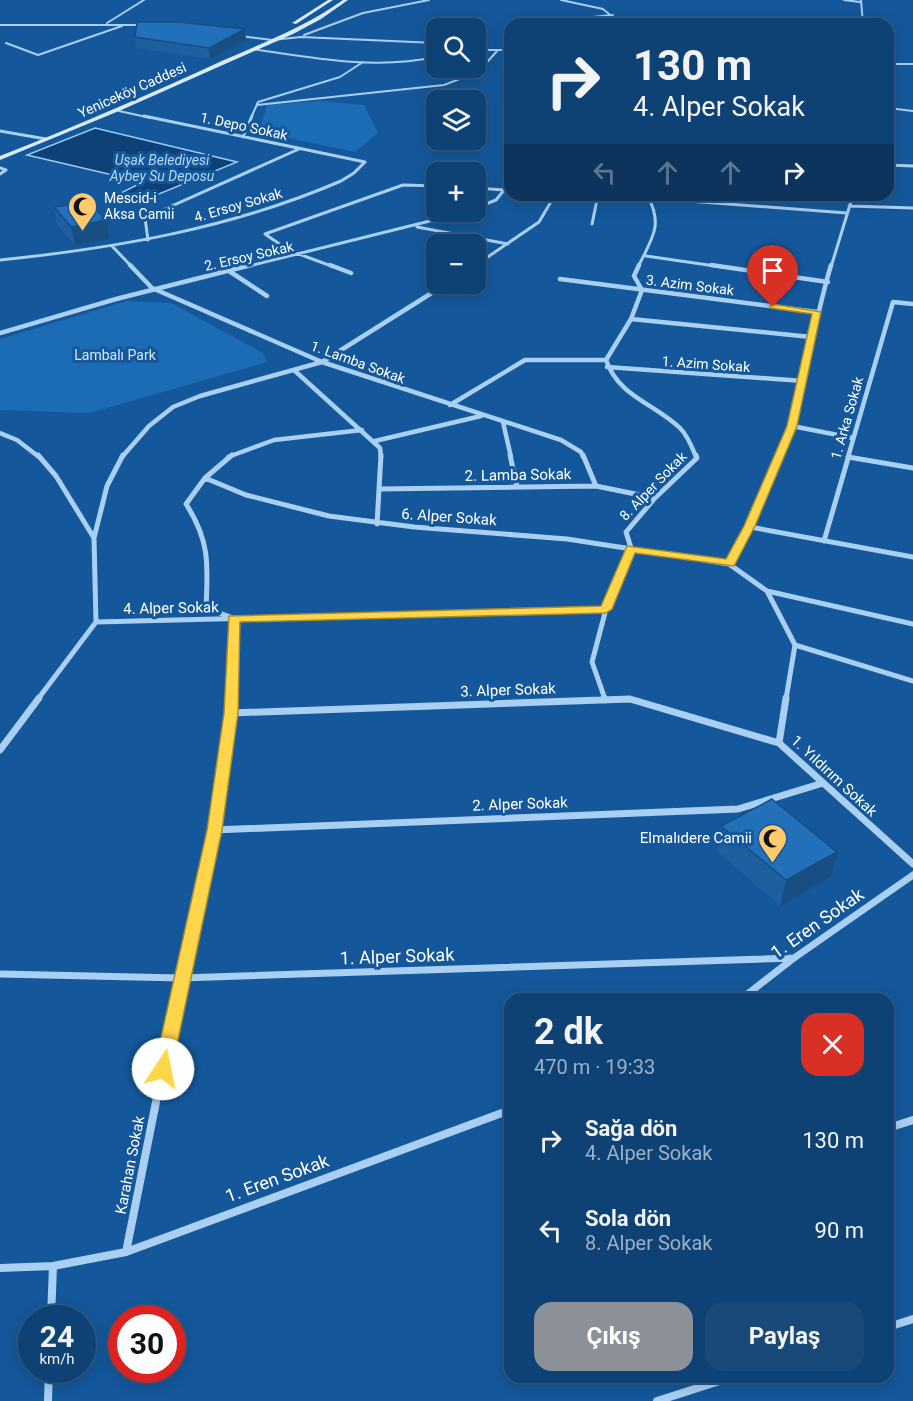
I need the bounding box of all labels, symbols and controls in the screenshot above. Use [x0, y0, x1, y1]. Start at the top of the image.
map controls [426, 18, 486, 294]
button: search [426, 18, 486, 78]
text: 130 m [633, 41, 752, 90]
icon: right [534, 42, 612, 120]
street label: Yeniceköy Caddesi [75, 59, 189, 121]
button: layers [426, 90, 486, 150]
text: 4. Alper Sokak [633, 91, 805, 123]
street label: 1. Depo Sokak [199, 109, 290, 143]
water label: Uşak Belediyesi Aybey Su Deposu [109, 152, 215, 184]
icon: left [588, 156, 621, 189]
icon: ahead [651, 156, 684, 189]
icon: ahead [714, 156, 747, 189]
icon: right [777, 156, 810, 189]
button: + [426, 162, 486, 222]
street label: 4. Ersoy Sokak [192, 185, 285, 225]
mosque icon: Mescid-i Aksa Camii [67, 190, 99, 232]
place label: Mescid-i Aksa Camii [104, 190, 174, 222]
button: − [426, 234, 486, 294]
street label: 2. Ersoy Sokak [203, 238, 296, 274]
pin [747, 245, 798, 307]
icon: arrive [756, 254, 789, 287]
street label: 3. Azim Sokak [645, 272, 736, 298]
street label: 1. Lamba Sokak [308, 337, 408, 387]
park label: Lambalı Park [74, 347, 157, 363]
street label: 1. Azim Sokak [661, 353, 752, 375]
street label: 1. Arka Sokak [828, 374, 867, 461]
street label: 8. Alper Sokak [616, 448, 690, 524]
street label: 2. Lamba Sokak [465, 465, 572, 485]
street label: 6. Alper Sokak [401, 505, 498, 529]
street label: 4. Alper Sokak [123, 598, 219, 618]
street label: 3. Alper Sokak [460, 679, 556, 701]
street label: 1. Yıldırım Sokak [787, 732, 881, 821]
street label: 2. Alper Sokak [472, 793, 568, 815]
mosque icon: Elmalıdere Camii [757, 822, 789, 864]
place label: Elmalıdere Camii [640, 829, 752, 847]
street label: 1. Eren Sokak [767, 883, 868, 963]
street label: 1. Alper Sokak [339, 943, 456, 968]
text: 2 dk [534, 1011, 603, 1053]
button: close [801, 1013, 864, 1076]
position arrow [131, 1037, 195, 1101]
text: 470 m · 19:33 [534, 1055, 655, 1079]
street label: Karahan Sokak [112, 1114, 148, 1216]
text: Sağa dön [585, 1116, 677, 1141]
icon: right [534, 1124, 567, 1157]
text: 130 m [802, 1128, 864, 1153]
text: 4. Alper Sokak [585, 1141, 712, 1165]
street label: 1. Eren Sokak [222, 1149, 332, 1206]
text: Sola dön [585, 1206, 671, 1231]
icon: left [534, 1214, 567, 1247]
text: 90 m [815, 1218, 864, 1243]
text: 8. Alper Sokak [585, 1231, 712, 1255]
button: Çıkış [534, 1302, 693, 1371]
button: Paylaş [705, 1302, 864, 1371]
speed limit sign: 30 [108, 1305, 186, 1383]
text: 24 [40, 1319, 74, 1354]
text: km/h [39, 1350, 75, 1368]

